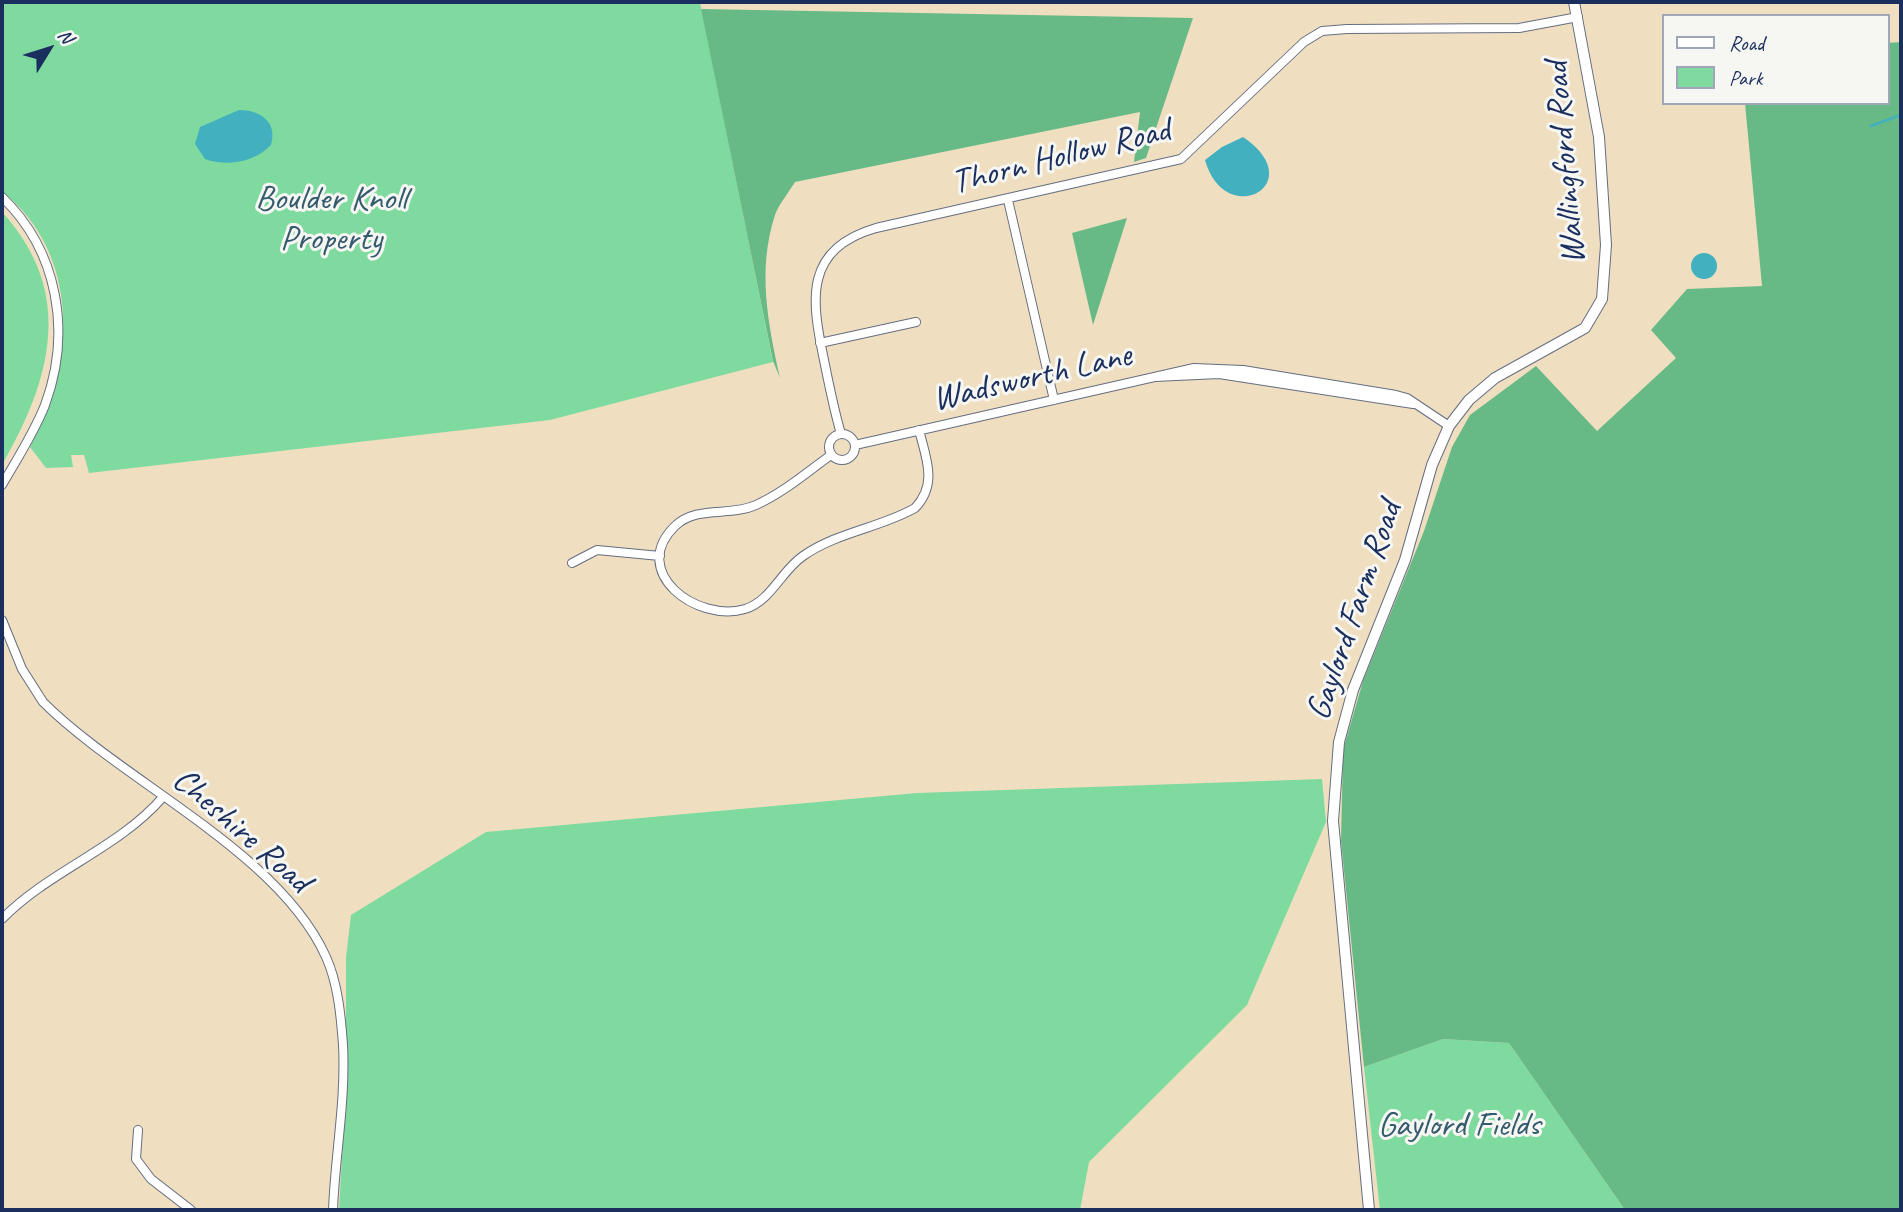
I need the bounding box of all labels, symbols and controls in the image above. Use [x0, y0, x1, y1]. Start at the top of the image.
north arrow [14, 14, 84, 84]
legend [1661, 14, 1889, 105]
text: N [52, 24, 79, 48]
text: Road [1729, 30, 1764, 56]
street label: Wallingford Road [1536, 60, 1596, 266]
text: Park [1729, 65, 1762, 91]
street label: Thorn Hollow Road [947, 110, 1175, 204]
park label: Boulder Knoll Property [255, 179, 407, 261]
street label: Wadsworth Lane [929, 335, 1135, 421]
street label: Gaylord Farm Road [1298, 496, 1412, 726]
street label: Cheshire Road [163, 760, 319, 902]
park label: Gaylord Fields [1378, 1105, 1540, 1147]

